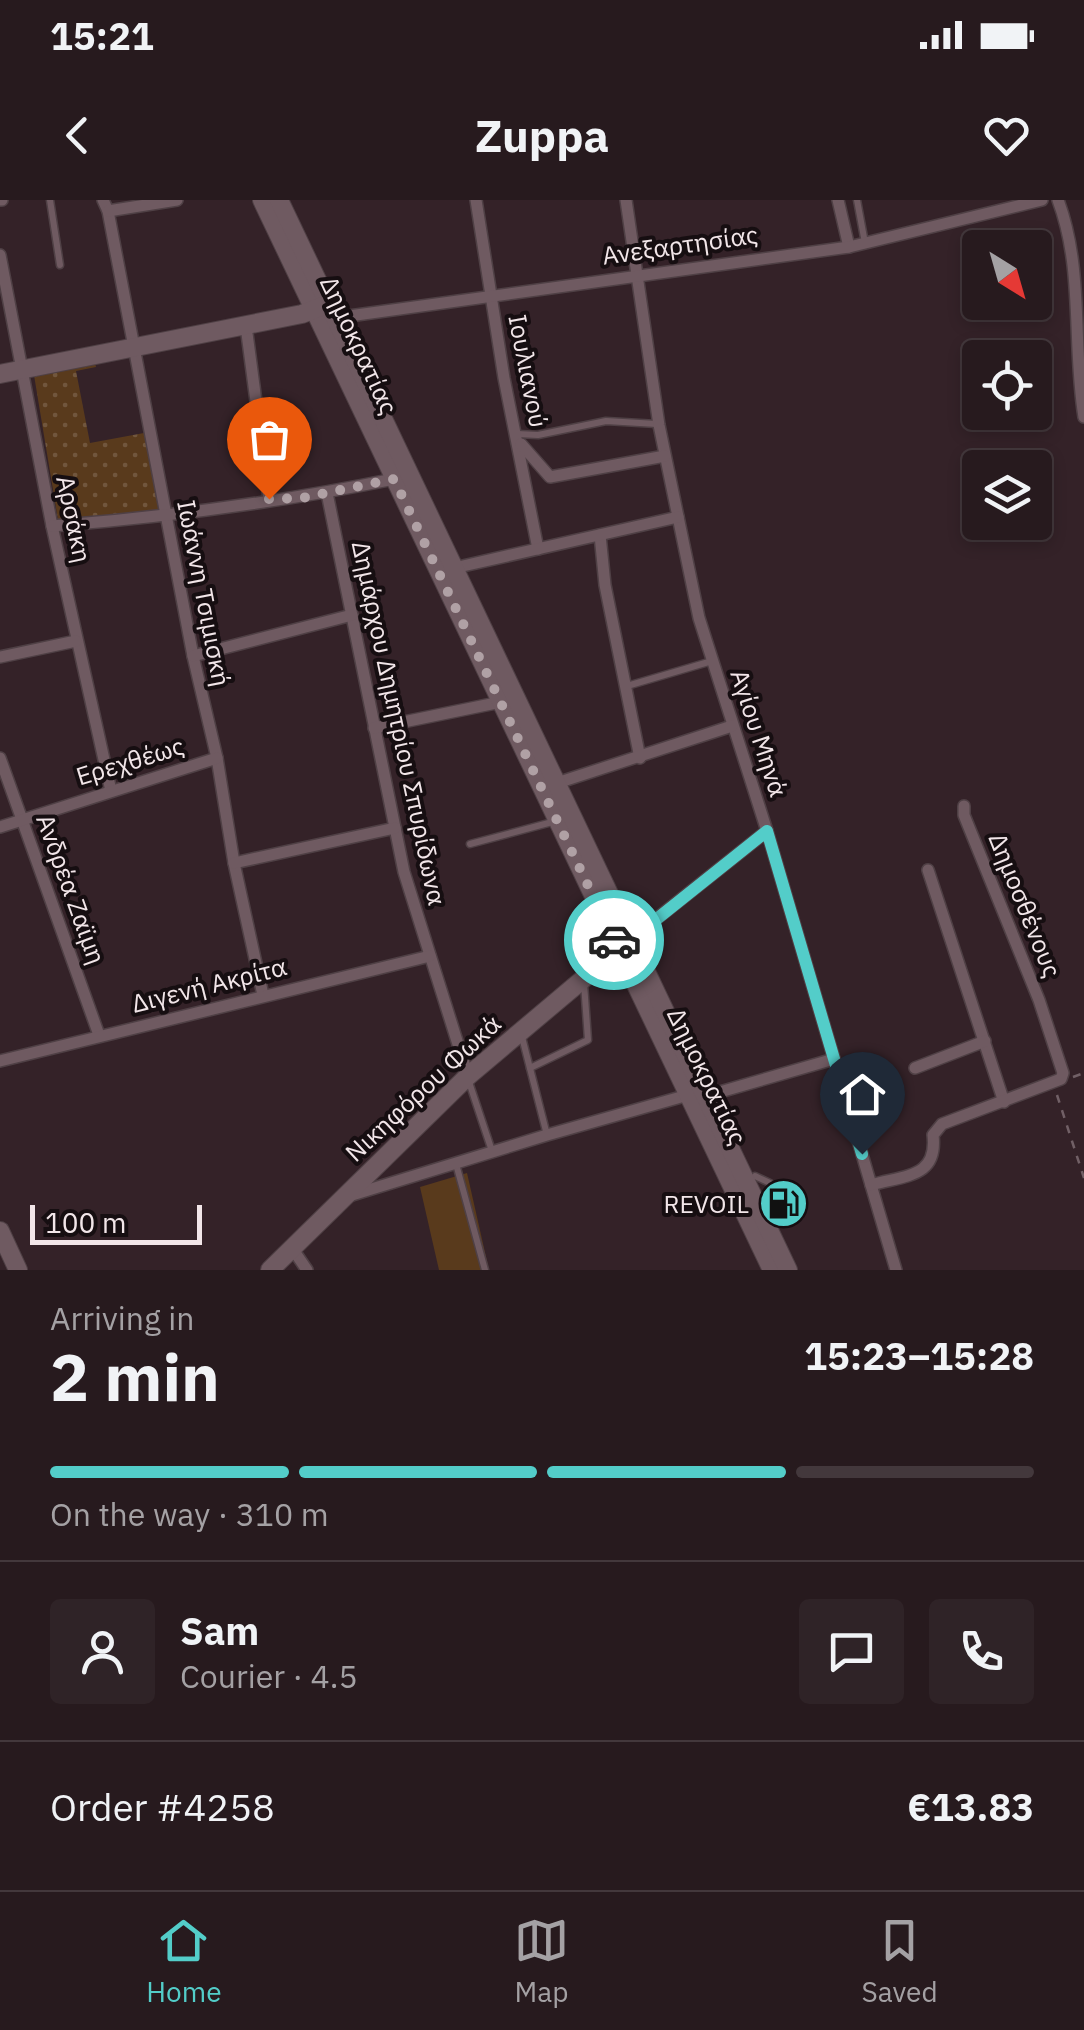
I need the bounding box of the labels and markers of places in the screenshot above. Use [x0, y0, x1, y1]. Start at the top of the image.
pin [227, 397, 312, 500]
pin [820, 1052, 905, 1155]
fuel station icon: REVOIL [758, 1178, 810, 1230]
place label: REVOIL [664, 1187, 749, 1220]

